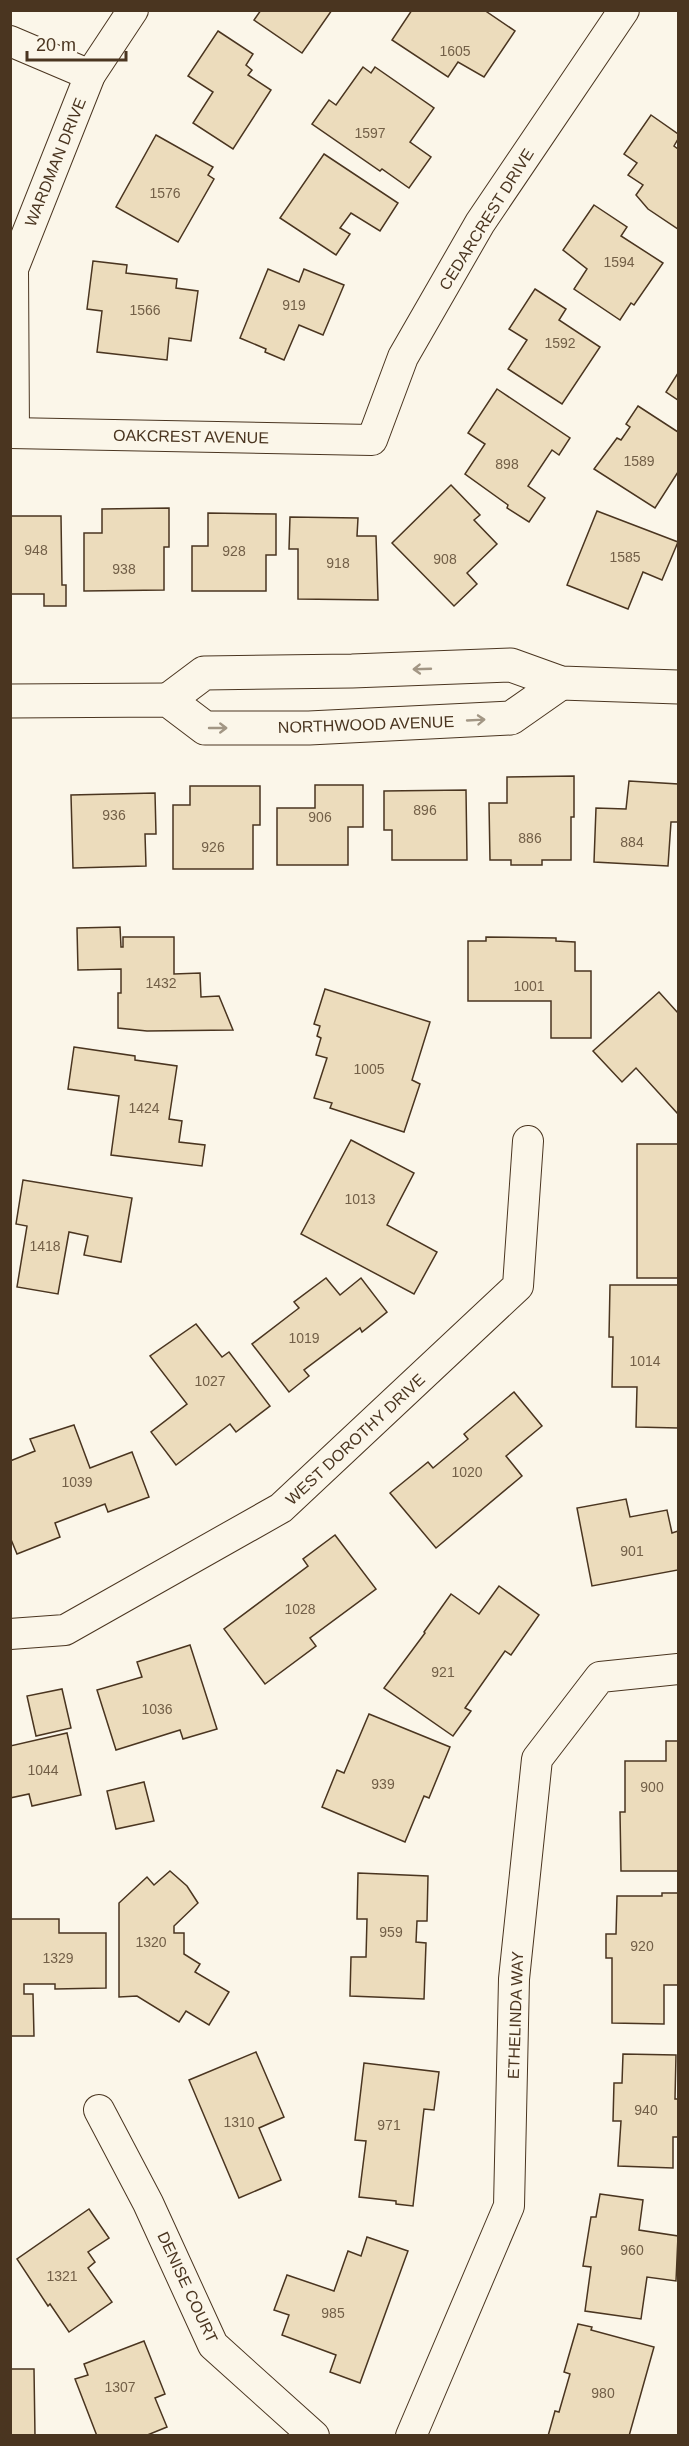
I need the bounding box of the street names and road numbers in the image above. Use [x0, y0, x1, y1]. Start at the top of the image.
street label: WARDMAN DRIVE [22, 95, 89, 229]
street label: CEDARCREST DRIVE [436, 146, 537, 293]
street label: OAKCREST AVENUE [113, 427, 269, 446]
street label: NORTHWOOD AVENUE [278, 713, 454, 736]
street label: WEST DOROTHY DRIVE [282, 1371, 428, 1508]
street label: ETHELINDA WAY [505, 1950, 526, 2079]
street label: DENISE COURT [154, 2229, 221, 2346]

